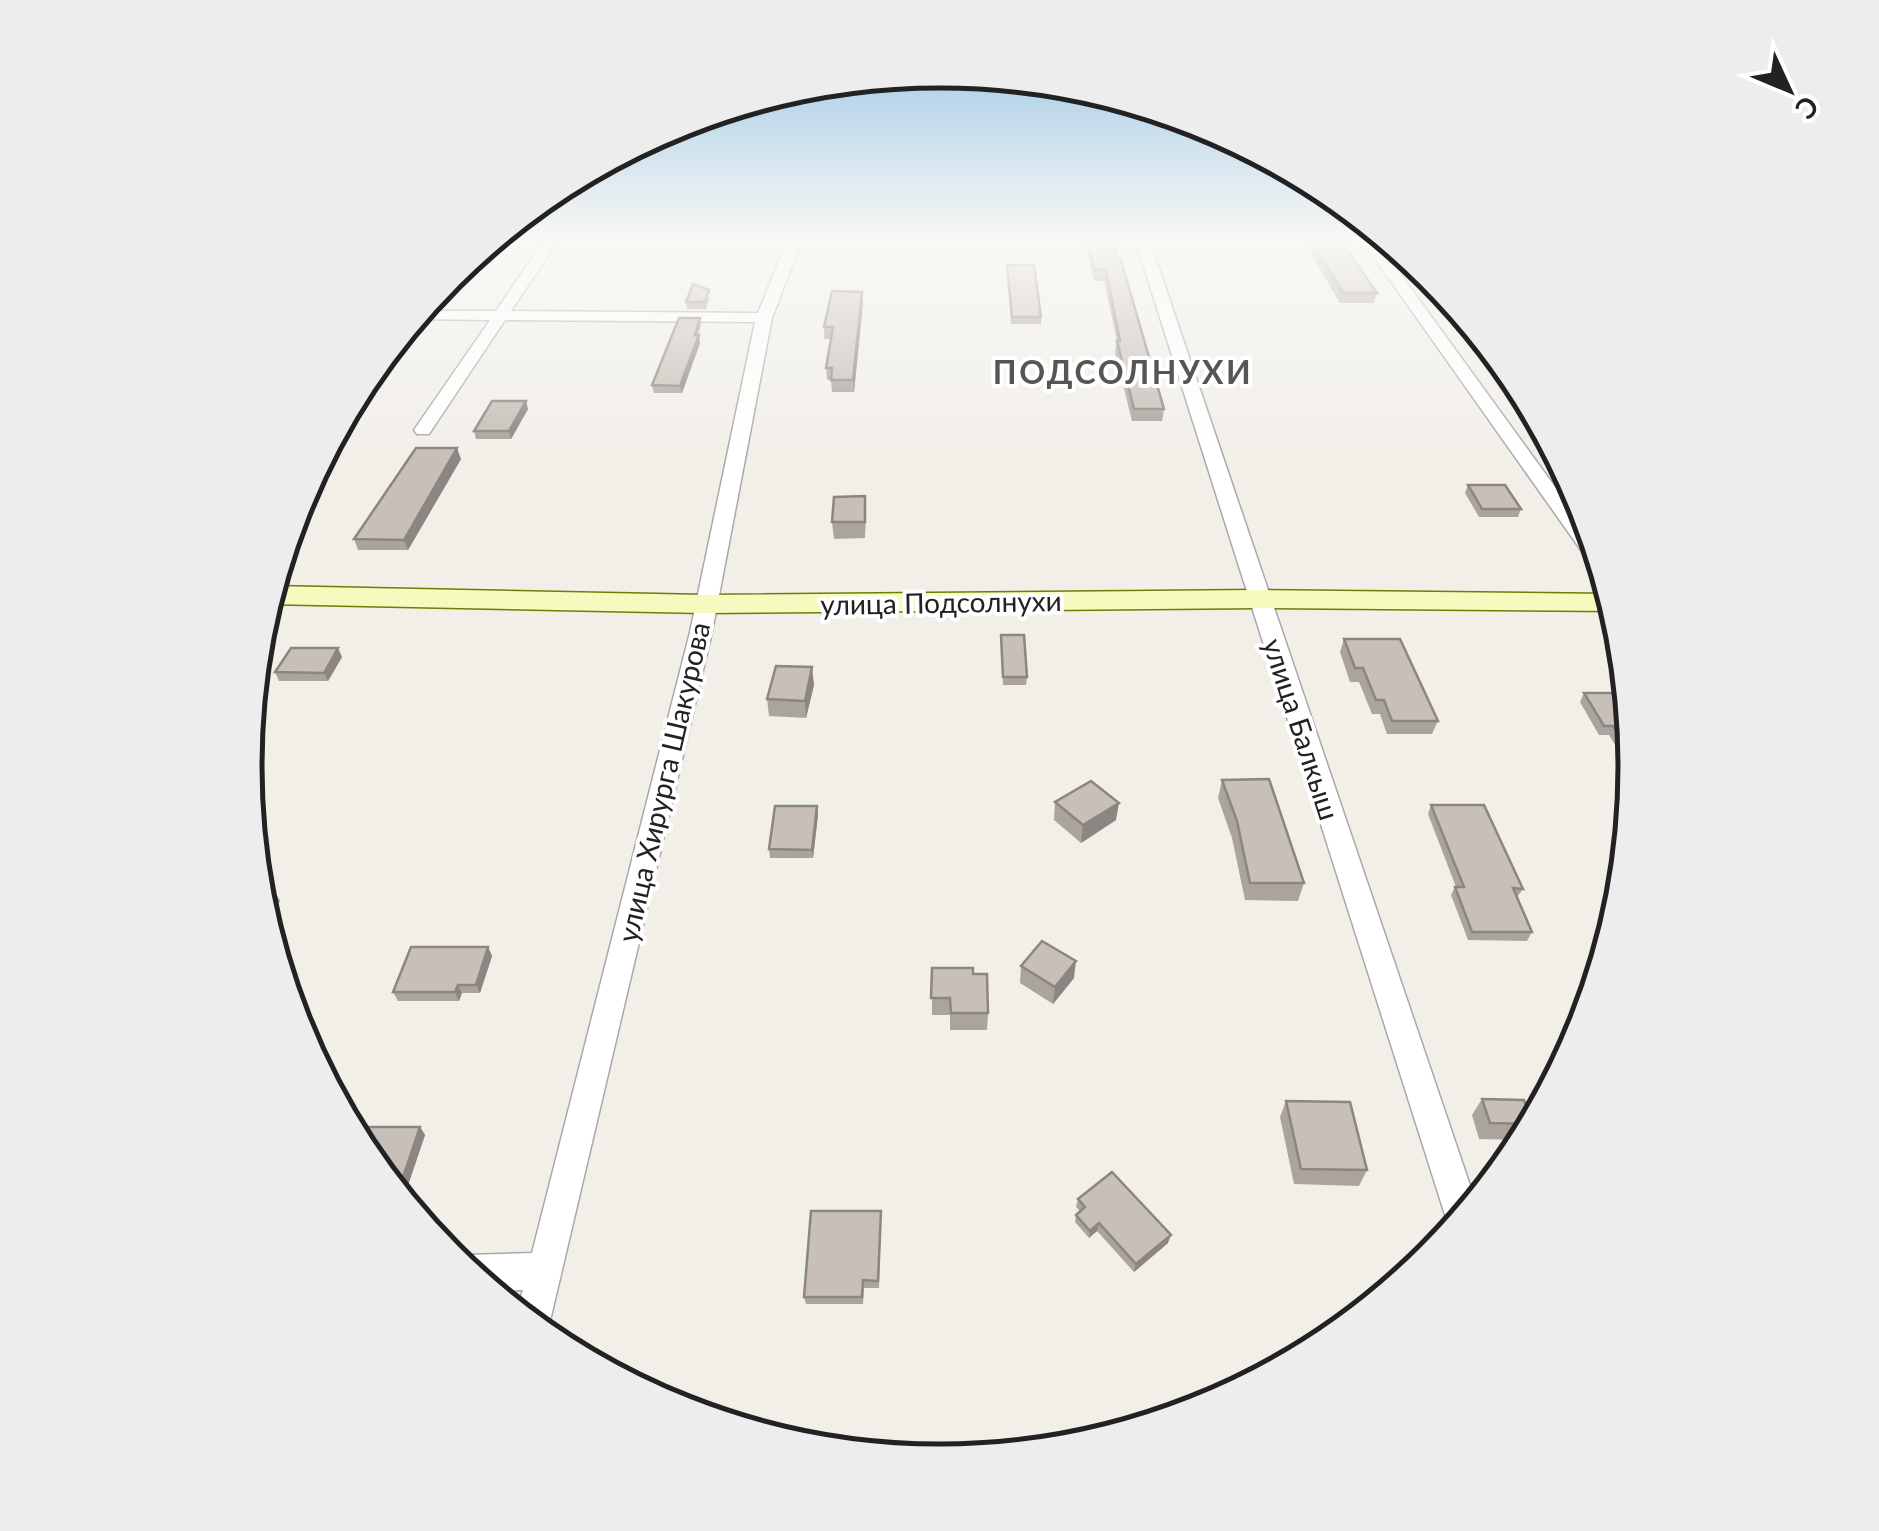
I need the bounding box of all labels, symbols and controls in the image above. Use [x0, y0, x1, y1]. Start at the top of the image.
north arrow [1739, 40, 1839, 140]
text: С [1789, 90, 1826, 127]
district label: ПОДСОЛНУХИ [993, 352, 1253, 391]
street label: улица Подсолнухи [820, 583, 1062, 621]
street label: улица Хирурга Шакурова [610, 619, 716, 945]
street label: улица Балкыш [1257, 634, 1347, 824]

